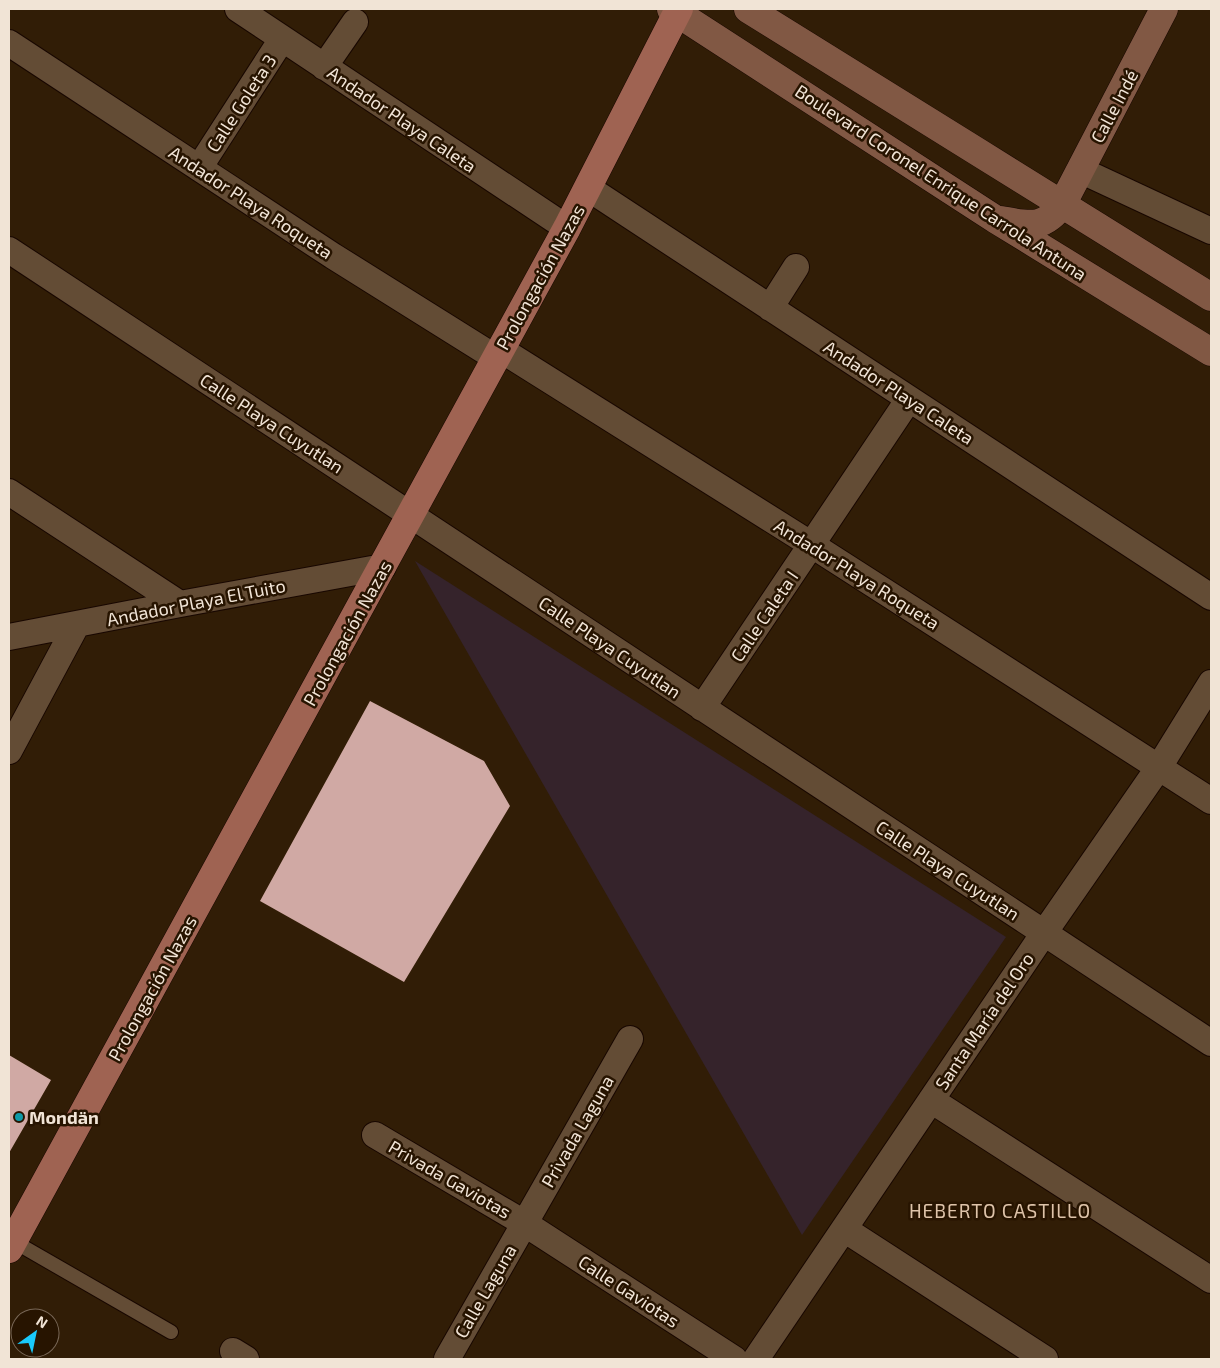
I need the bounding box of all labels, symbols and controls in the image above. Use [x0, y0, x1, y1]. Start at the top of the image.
street label: Calle Goleta 3 [201, 50, 281, 156]
street label: Andador Playa Caleta [324, 61, 480, 177]
street label: Calle Indé [1086, 66, 1142, 146]
street label: Boulevard Coronel Enrique Carrola Antuna [791, 79, 1091, 285]
street label: Andador Playa Roqueta [165, 141, 337, 263]
street label: Prolongación Nazas [491, 201, 589, 353]
street label: Andador Playa Caleta [820, 335, 978, 449]
street label: Calle Playa Cuyutlan [196, 368, 348, 478]
street label: Andador Playa Roqueta [770, 514, 944, 634]
street label: Prolongación Nazas [298, 557, 396, 709]
street label: Calle Caleta I [725, 566, 803, 666]
street label: Andador Playa El Tuito [105, 574, 287, 630]
street label: Calle Playa Cuyutlan [535, 591, 685, 703]
street label: Calle Playa Cuyutlan [872, 815, 1024, 925]
street label: Prolongación Nazas [103, 912, 201, 1064]
street label: Santa María del Oro [930, 948, 1038, 1094]
street label: Privada Laguna [536, 1071, 618, 1191]
place label: Mondän [29, 1106, 99, 1128]
marker: Mondän [13, 1111, 25, 1123]
street label: Privada Gaviotas [385, 1135, 515, 1223]
district label: HEBERTO CASTILLO [909, 1199, 1091, 1222]
street label: Calle Laguna [449, 1240, 521, 1342]
street label: Calle Gaviotas [574, 1250, 684, 1332]
north arrow [10, 1308, 60, 1358]
text: N [33, 1312, 51, 1332]

